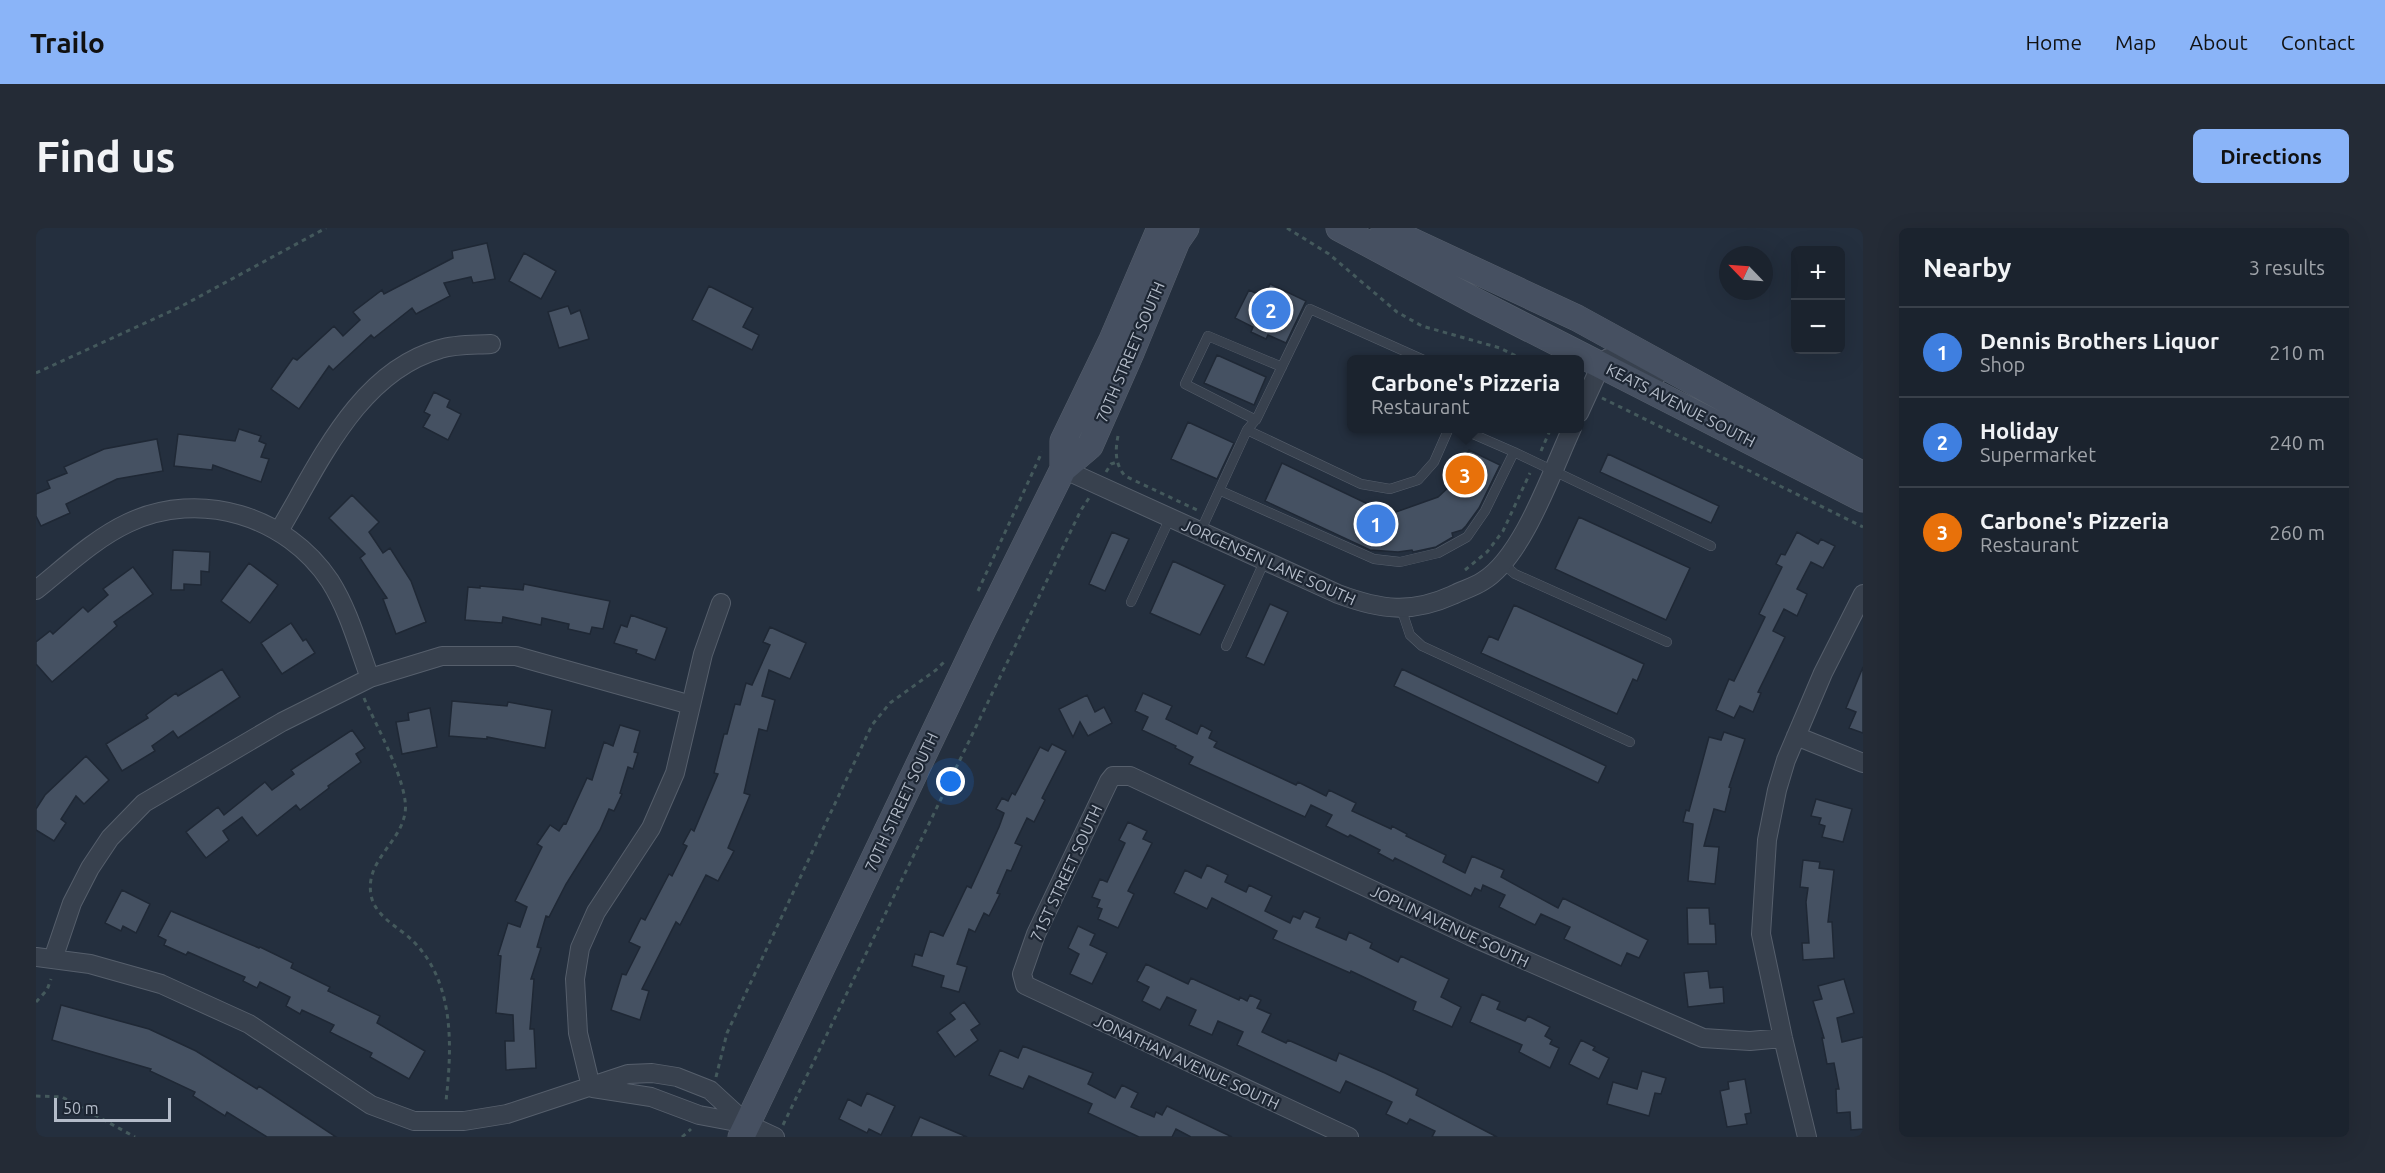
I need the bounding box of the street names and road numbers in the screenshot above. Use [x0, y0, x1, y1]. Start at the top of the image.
street label: 70TH STREET SOUTH [1092, 279, 1168, 425]
street label: KEATS AVENUE SOUTH [1603, 360, 1759, 450]
street label: JORGENSEN LANE SOUTH [1179, 515, 1359, 609]
street label: 70TH STREET SOUTH [861, 730, 941, 874]
street label: 71ST STREET SOUTH [1026, 802, 1106, 944]
street label: JOPLIN AVENUE SOUTH [1368, 881, 1532, 971]
street label: JONATHAN AVENUE SOUTH [1092, 1011, 1282, 1113]

